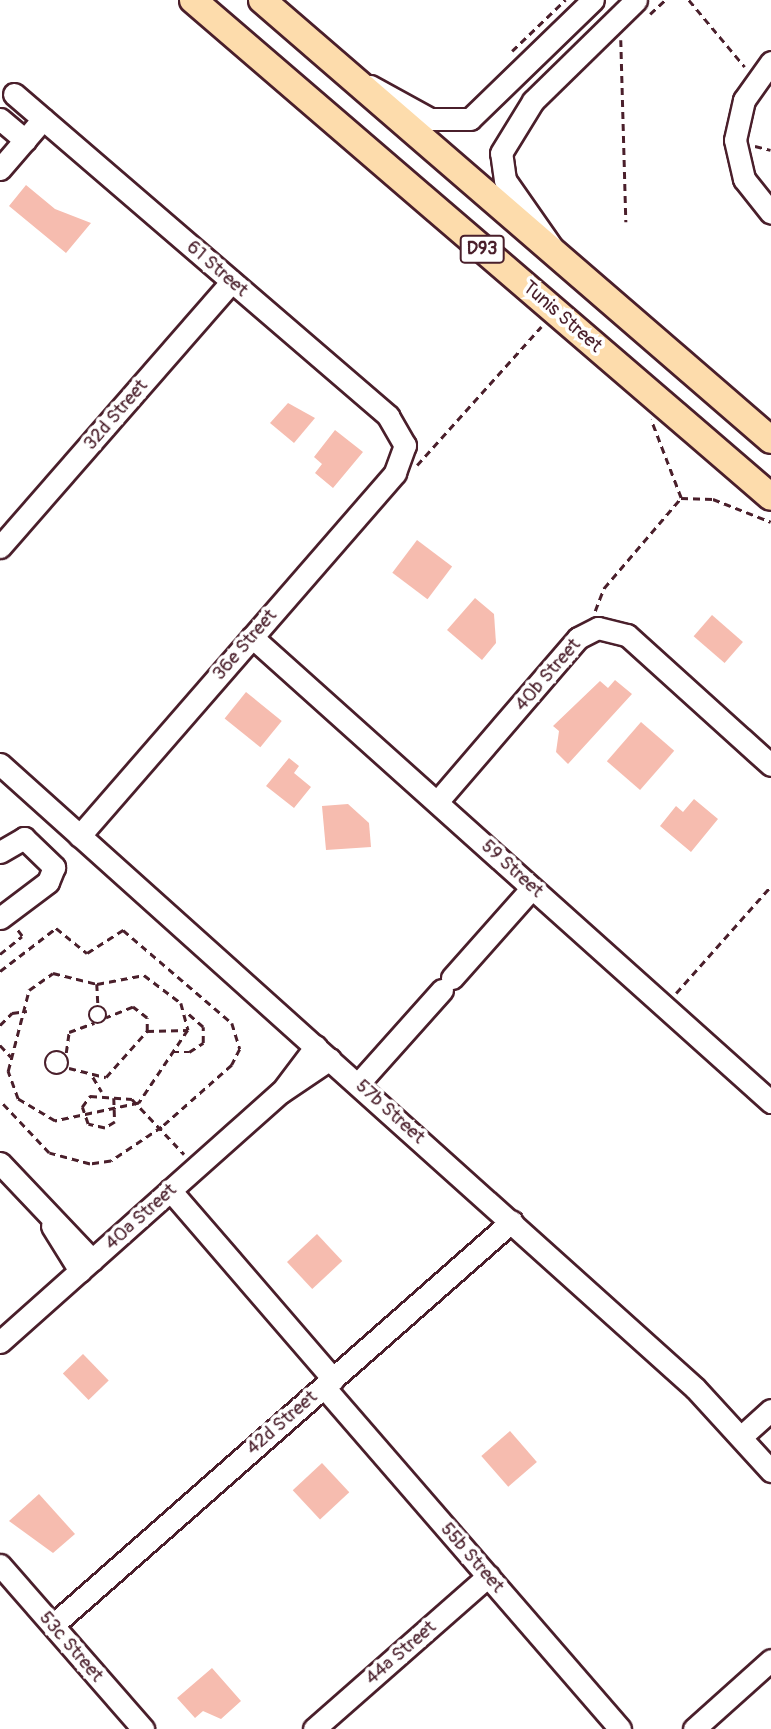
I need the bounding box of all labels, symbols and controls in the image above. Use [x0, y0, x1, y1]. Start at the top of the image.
road number: D93 [459, 234, 505, 264]
street label: 61 Street [182, 236, 252, 302]
street label: Tunis Street [518, 276, 606, 358]
street label: 32d Street [79, 375, 153, 455]
street label: 36e Street [208, 605, 282, 685]
street label: 40b Street [510, 634, 586, 716]
street label: 59 Street [476, 835, 548, 903]
street label: 57b Street [351, 1075, 429, 1149]
street label: 40a Street [100, 1179, 182, 1255]
street label: 42d Street [242, 1386, 322, 1460]
street label: 55b Street [435, 1518, 509, 1598]
street label: 53c Street [34, 1607, 108, 1687]
street label: 44a Street [361, 1616, 441, 1690]

